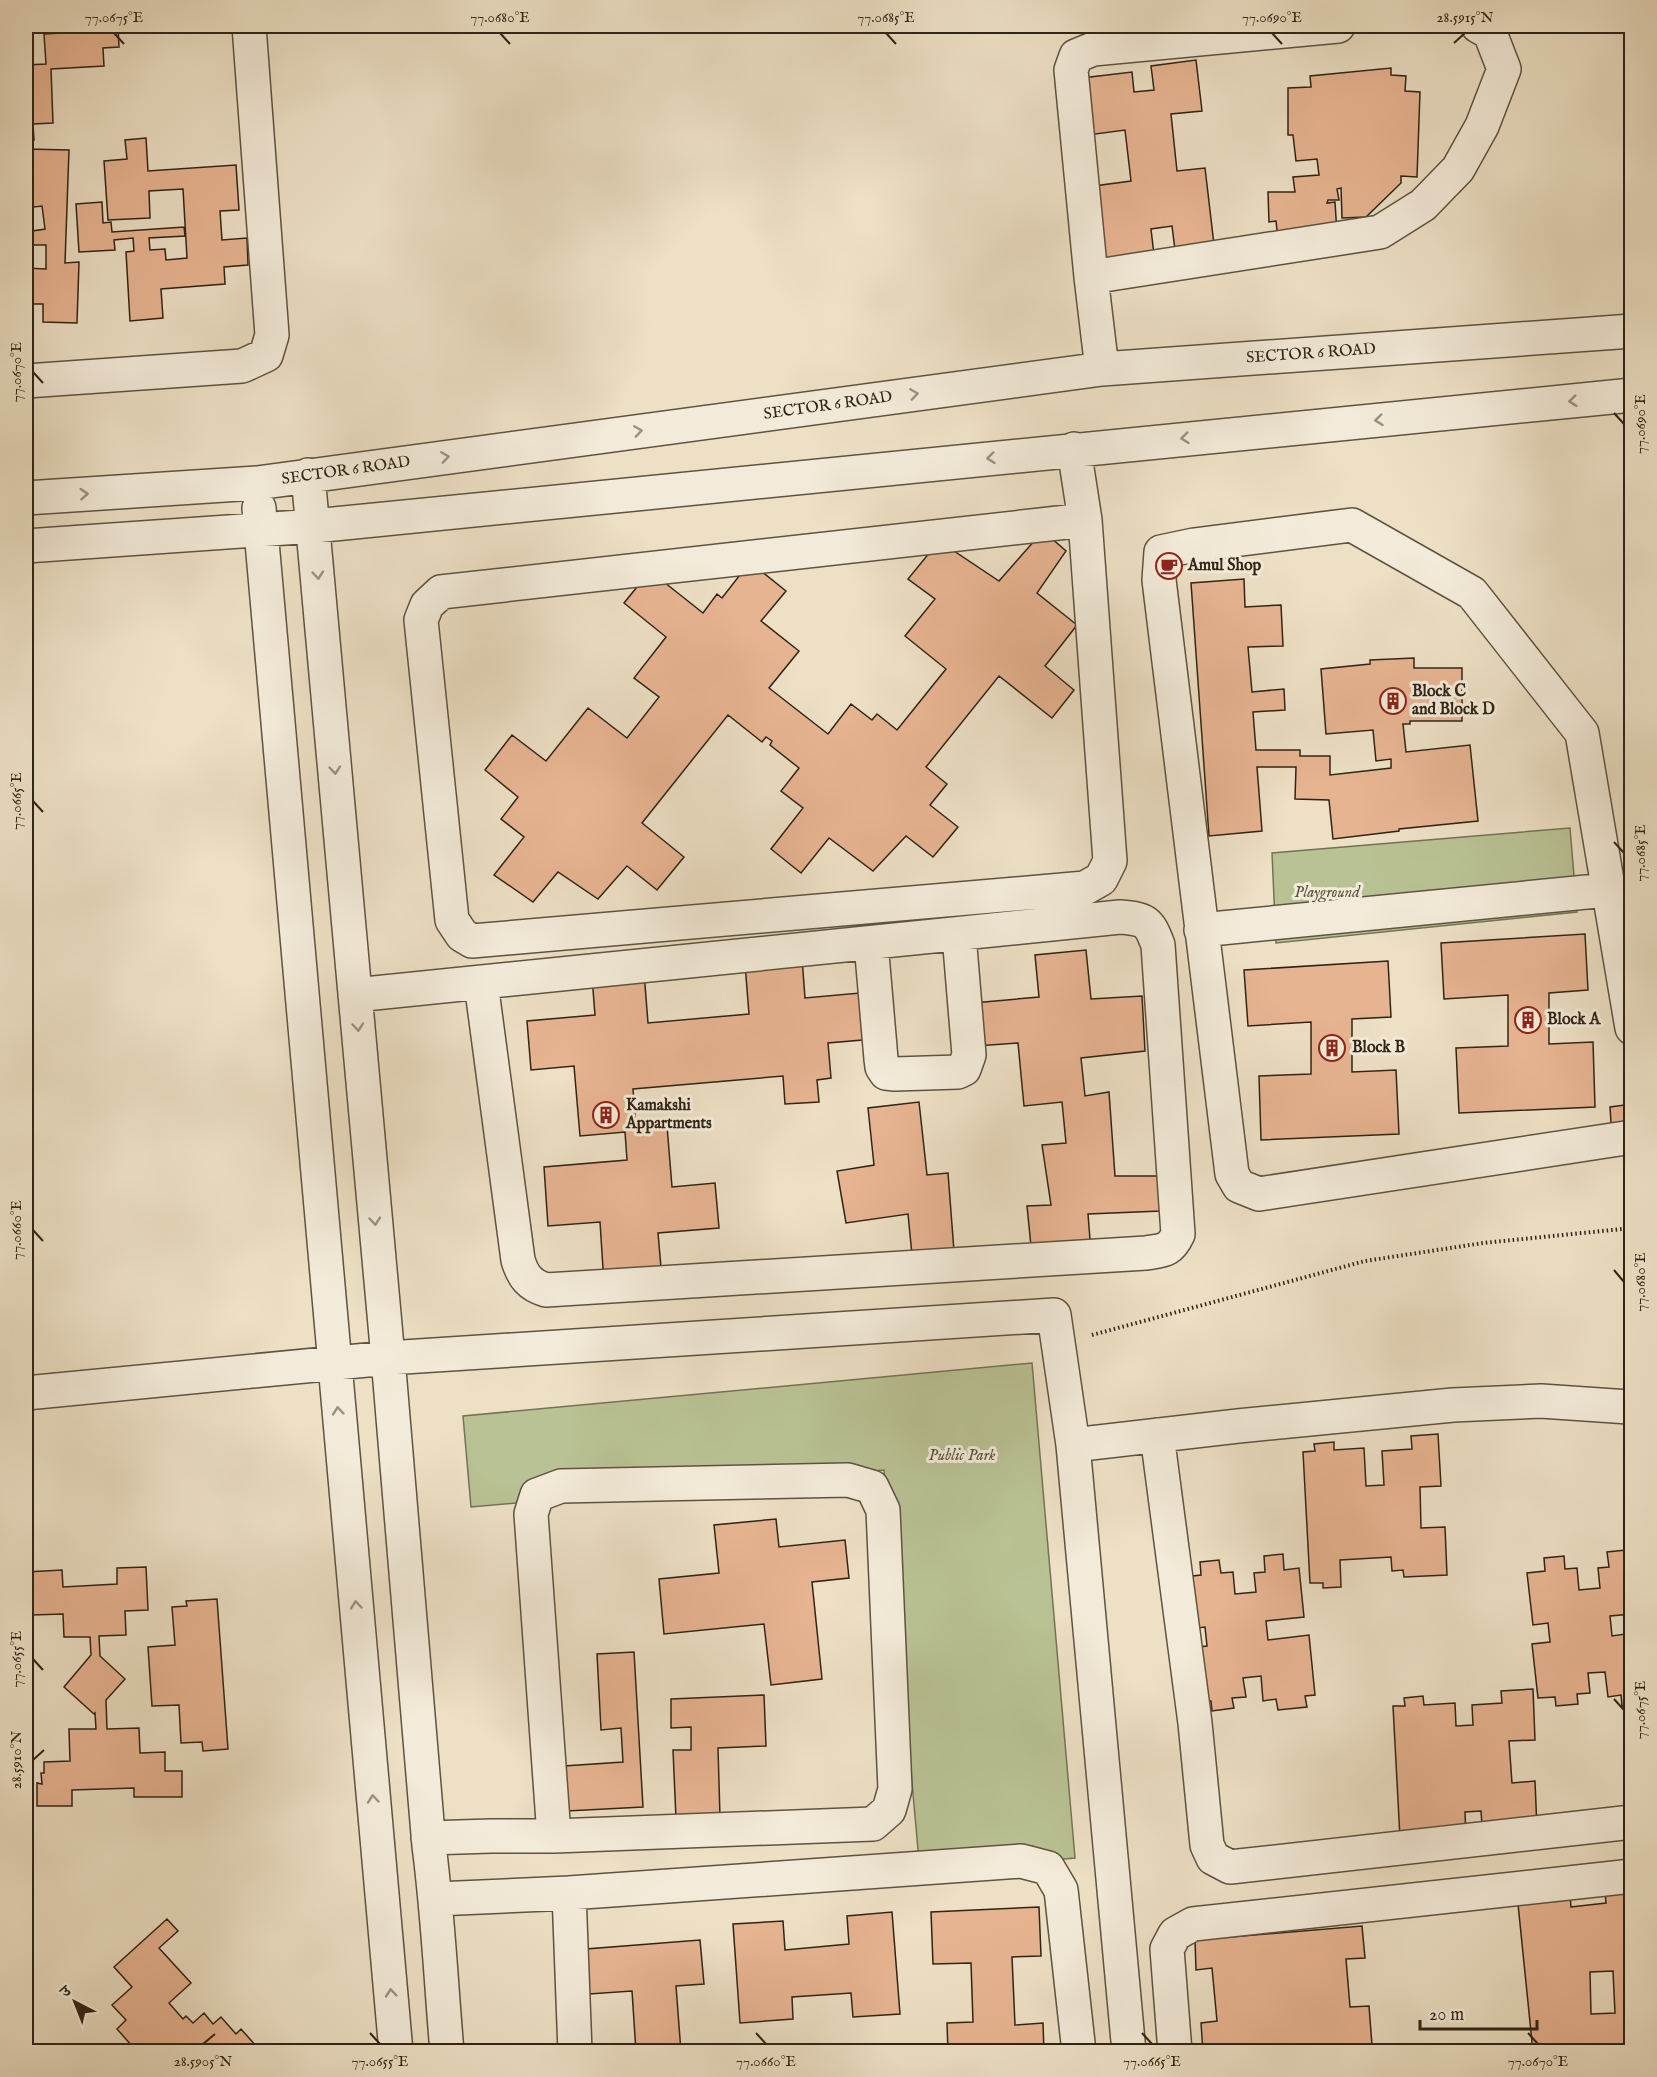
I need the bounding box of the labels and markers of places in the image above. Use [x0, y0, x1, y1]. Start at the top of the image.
cafe icon: Amul Shop [1154, 551, 1184, 581]
place label: Amul Shop [1187, 556, 1262, 576]
place label: Block C and Block D [1412, 682, 1495, 720]
building icon: Block C and Block D [1378, 686, 1408, 716]
building icon: Block A [1513, 1005, 1543, 1035]
place label: Block A [1547, 1010, 1601, 1030]
building icon: Block B [1317, 1033, 1347, 1063]
place label: Block B [1352, 1038, 1405, 1058]
place label: Kamakshi Appartments [625, 1096, 712, 1134]
building icon: Kamakshi Appartments [591, 1100, 621, 1130]

